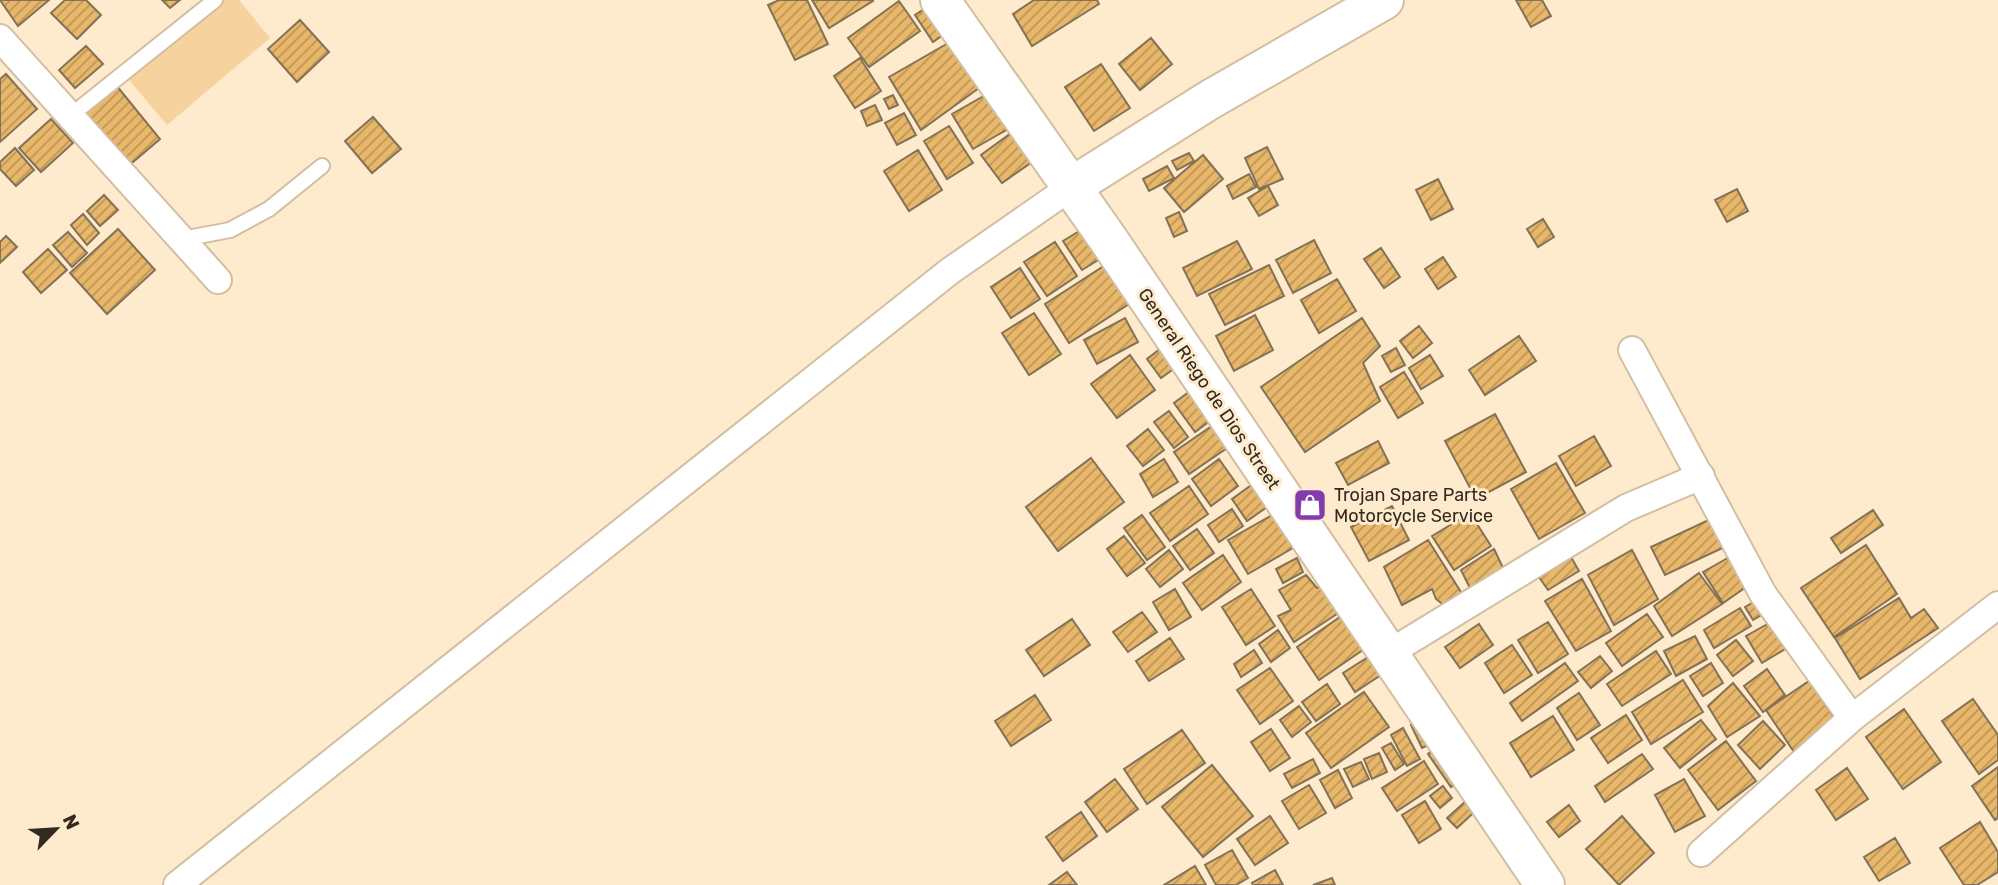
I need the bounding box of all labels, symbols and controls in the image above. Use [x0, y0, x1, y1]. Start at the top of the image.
street label: General Riego de Dios Street [1133, 284, 1285, 494]
place label: Trojan Spare Parts Motorcycle Service [1334, 484, 1493, 527]
shop icon: Trojan Spare Parts Motorcycle Service [1291, 486, 1329, 524]
north arrow [21, 794, 91, 864]
text: N [58, 811, 84, 833]

